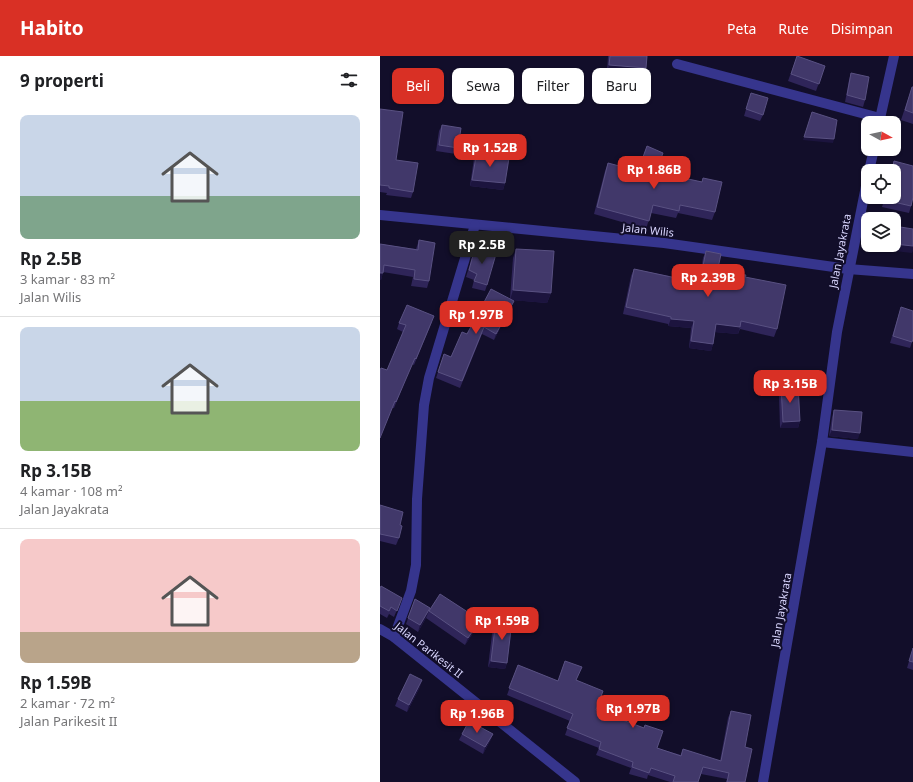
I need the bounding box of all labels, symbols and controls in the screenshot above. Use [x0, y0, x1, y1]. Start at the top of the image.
text: Habito [20, 15, 84, 41]
text: Peta [727, 19, 756, 38]
text: Rute [778, 19, 809, 38]
text: Disimpan [831, 19, 893, 38]
chip: Beli [392, 68, 444, 104]
chip: Sewa [452, 68, 514, 104]
chip: Filter [522, 68, 584, 104]
chip: Baru [592, 68, 651, 104]
text: 9 properti [20, 69, 104, 92]
icon: filters [338, 69, 360, 91]
north arrow [861, 116, 901, 156]
map controls [861, 116, 901, 252]
pin: Rp 1.52B [449, 134, 531, 168]
text: Rp 1.52B [463, 138, 517, 156]
icon: home [154, 141, 226, 213]
pin: Rp 1.86B [613, 156, 695, 190]
text: Rp 1.86B [627, 160, 681, 178]
button: locate [861, 164, 901, 204]
button: layers [861, 212, 901, 252]
street label: Jalan Jayakrata [825, 213, 854, 290]
street label: Jalan Wilis [620, 219, 675, 240]
pin: Rp 2.5B [445, 231, 519, 265]
text: Rp 2.5B [458, 235, 506, 253]
text: Rp 2.5B [20, 247, 82, 270]
pin: Rp 2.39B [667, 264, 749, 298]
text: Rp 2.39B [681, 268, 735, 286]
text: 3 kamar · 83 m² [20, 270, 115, 288]
text: Jalan Wilis [20, 288, 81, 306]
pin: Rp 1.97B [435, 301, 517, 335]
text: Rp 1.97B [449, 305, 503, 323]
icon: home [154, 353, 226, 425]
pin: Rp 3.15B [749, 370, 831, 404]
text: Rp 3.15B [763, 374, 817, 392]
text: Rp 3.15B [20, 459, 92, 482]
text: 4 kamar · 108 m² [20, 482, 123, 500]
text: Jalan Jayakrata [20, 500, 109, 518]
icon: home [154, 565, 226, 637]
street label: Jalan Jayakrata [766, 572, 794, 649]
pin: Rp 1.59B [461, 607, 543, 641]
text: Rp 1.59B [475, 611, 529, 629]
street label: Jalan Parikesit II [391, 618, 467, 681]
text: Rp 1.59B [20, 671, 92, 694]
text: 2 kamar · 72 m² [20, 694, 115, 712]
pin: Rp 1.97B [592, 695, 674, 729]
text: Rp 1.97B [606, 699, 660, 717]
pin: Rp 1.96B [436, 700, 518, 734]
text: Rp 1.96B [450, 704, 504, 722]
text: Jalan Parikesit II [20, 712, 118, 730]

